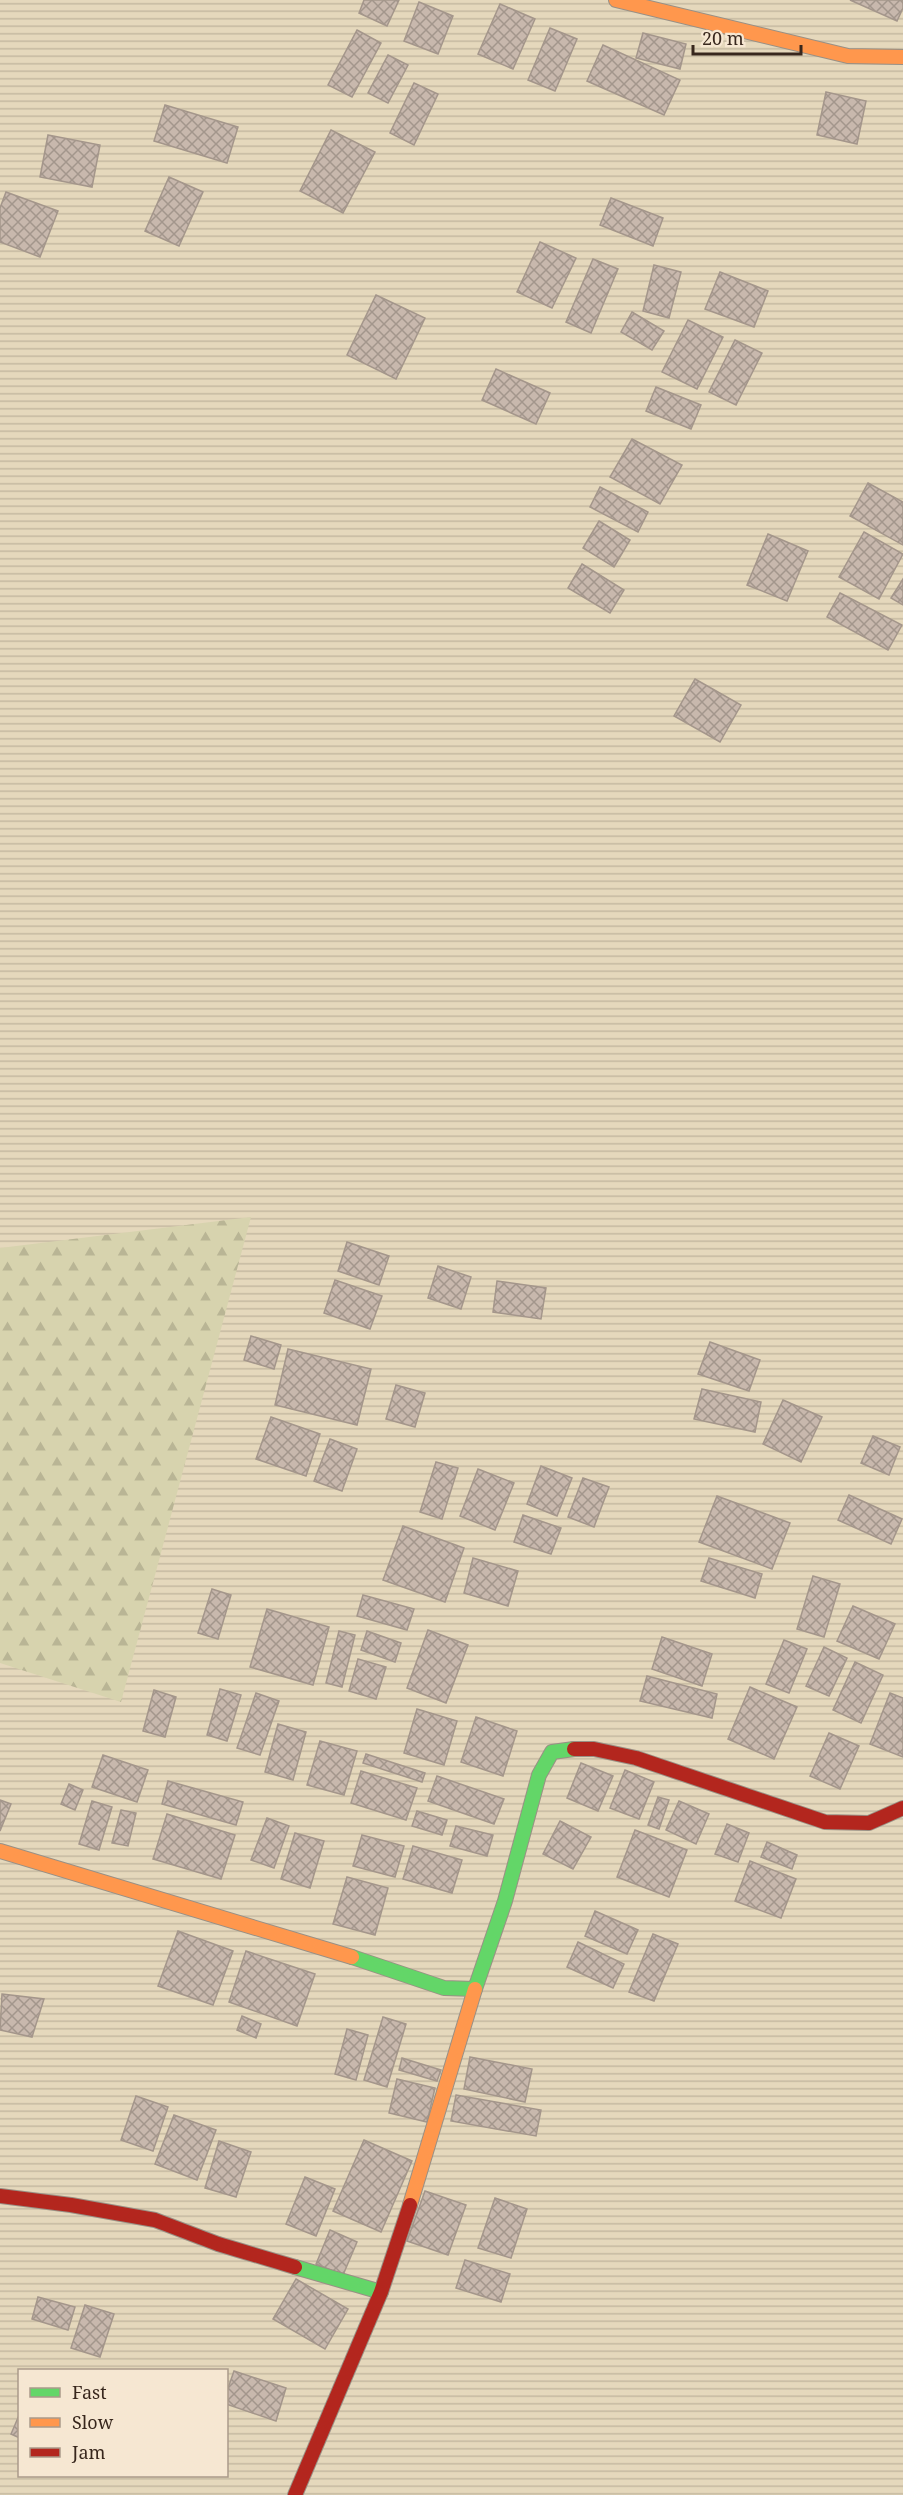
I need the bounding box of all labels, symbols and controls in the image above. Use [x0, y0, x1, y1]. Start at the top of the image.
scale bar [693, 18, 801, 56]
text: 20 m [702, 26, 744, 50]
legend [18, 2369, 228, 2477]
text: Fast [72, 2380, 107, 2404]
text: Slow [72, 2410, 114, 2434]
text: Jam [71, 2440, 106, 2464]

